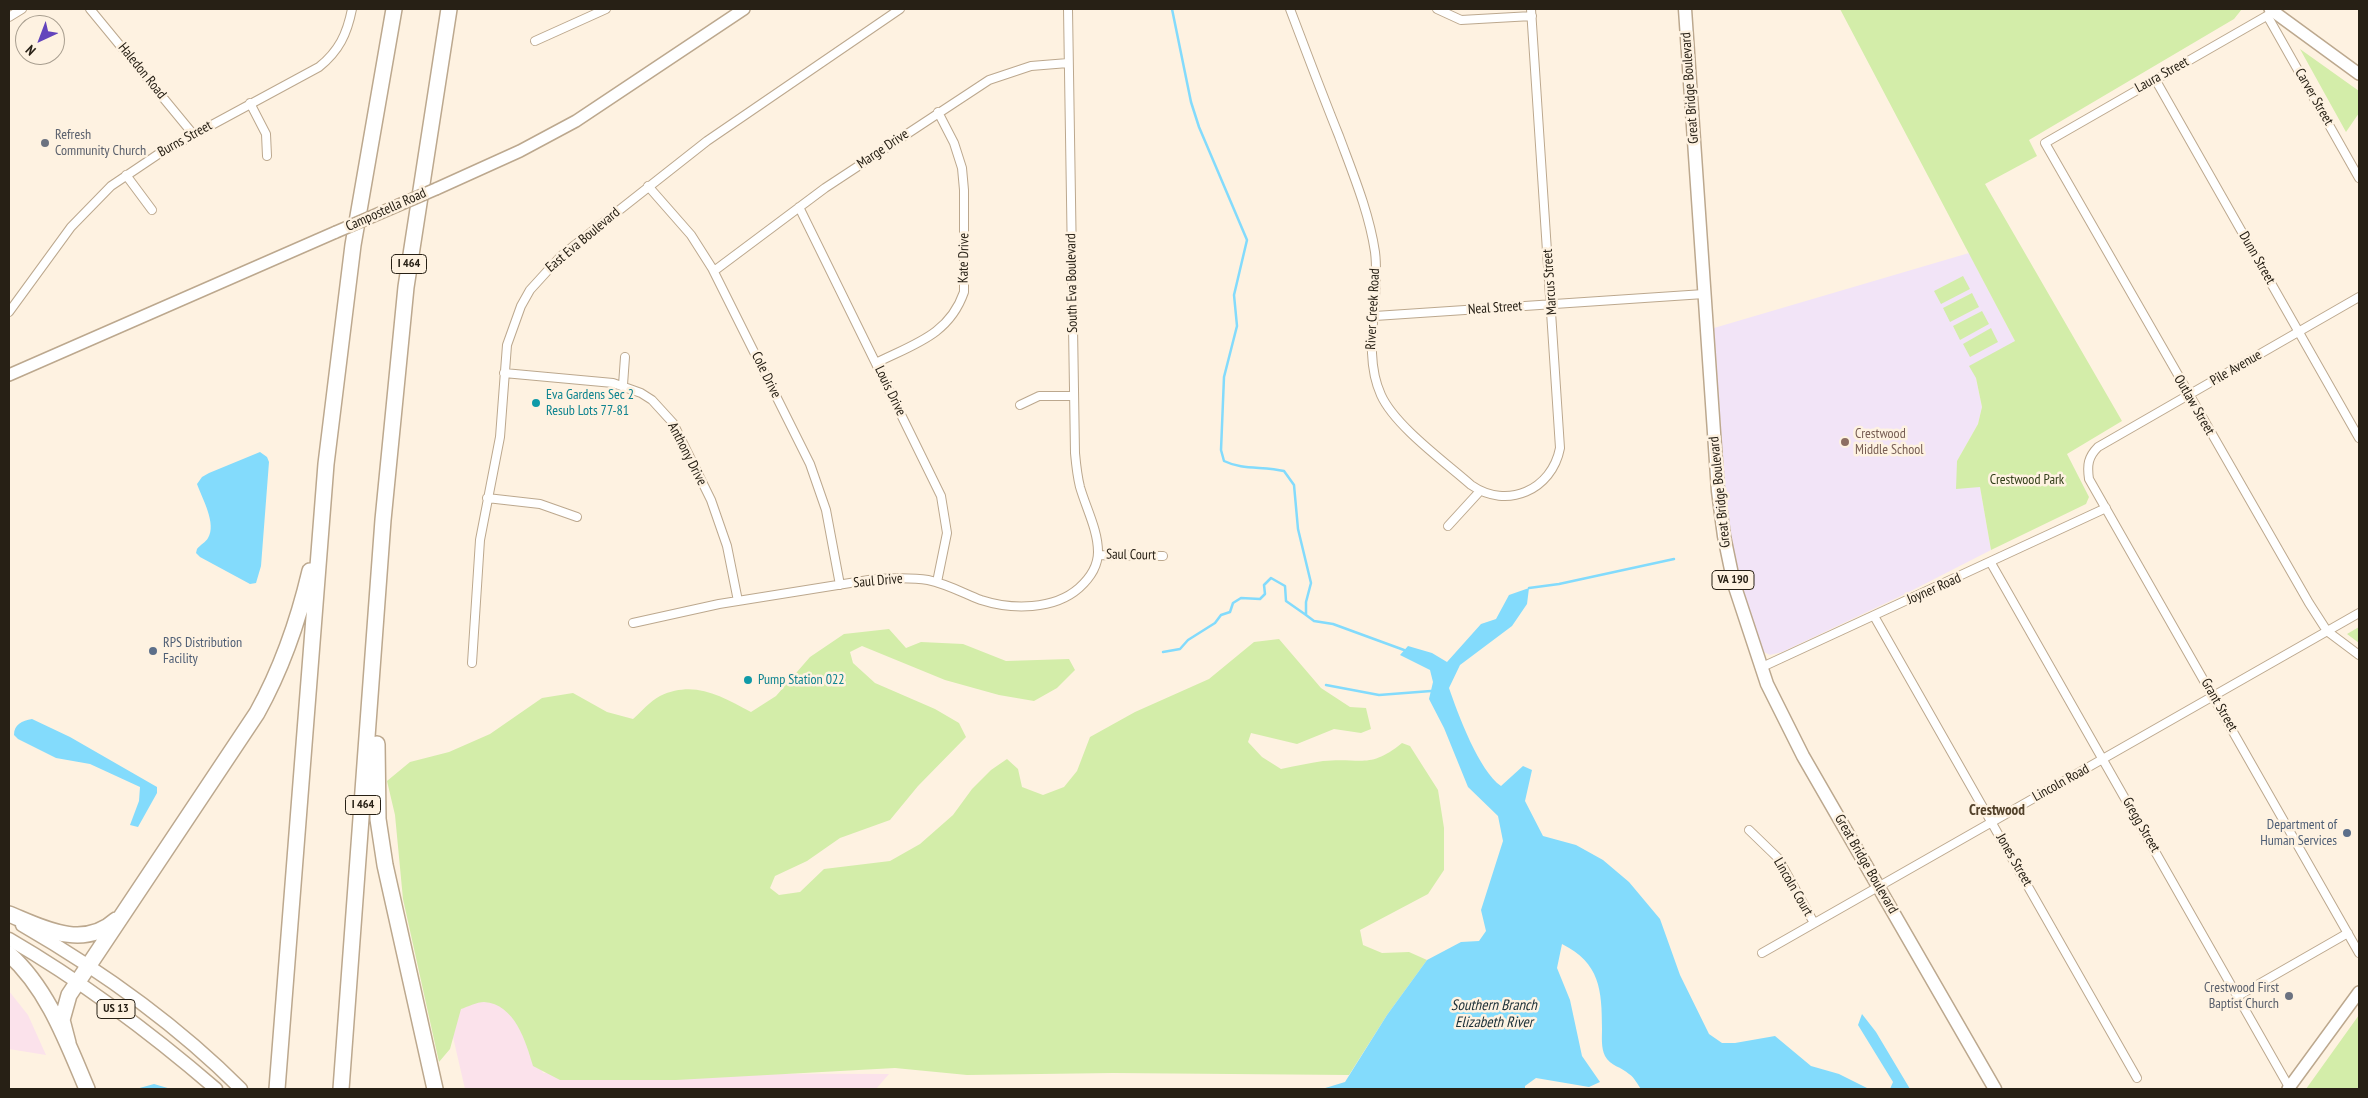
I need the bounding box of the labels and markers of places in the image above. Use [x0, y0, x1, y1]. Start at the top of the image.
place label: Refresh Community Church [55, 127, 146, 160]
marker: Refresh Community Church [39, 137, 51, 149]
place label: Eva Gardens Sec 2 Resub Lots 77-81 [546, 387, 634, 420]
marker: Eva Gardens Sec 2 Resub Lots 77-81 [530, 397, 542, 409]
place label: Crestwood Middle School [1855, 426, 1924, 458]
marker: Crestwood Middle School [1839, 436, 1851, 448]
place label: RPS Distribution Facility [163, 635, 242, 668]
marker: RPS Distribution Facility [147, 645, 159, 657]
place label: Pump Station 022 [758, 672, 845, 688]
marker: Pump Station 022 [742, 674, 754, 686]
place label: Department of Human Services [2260, 817, 2337, 850]
marker: Department of Human Services [2341, 827, 2353, 839]
place label: Crestwood First Baptist Church [2204, 980, 2279, 1012]
marker: Crestwood First Baptist Church [2283, 990, 2295, 1002]

